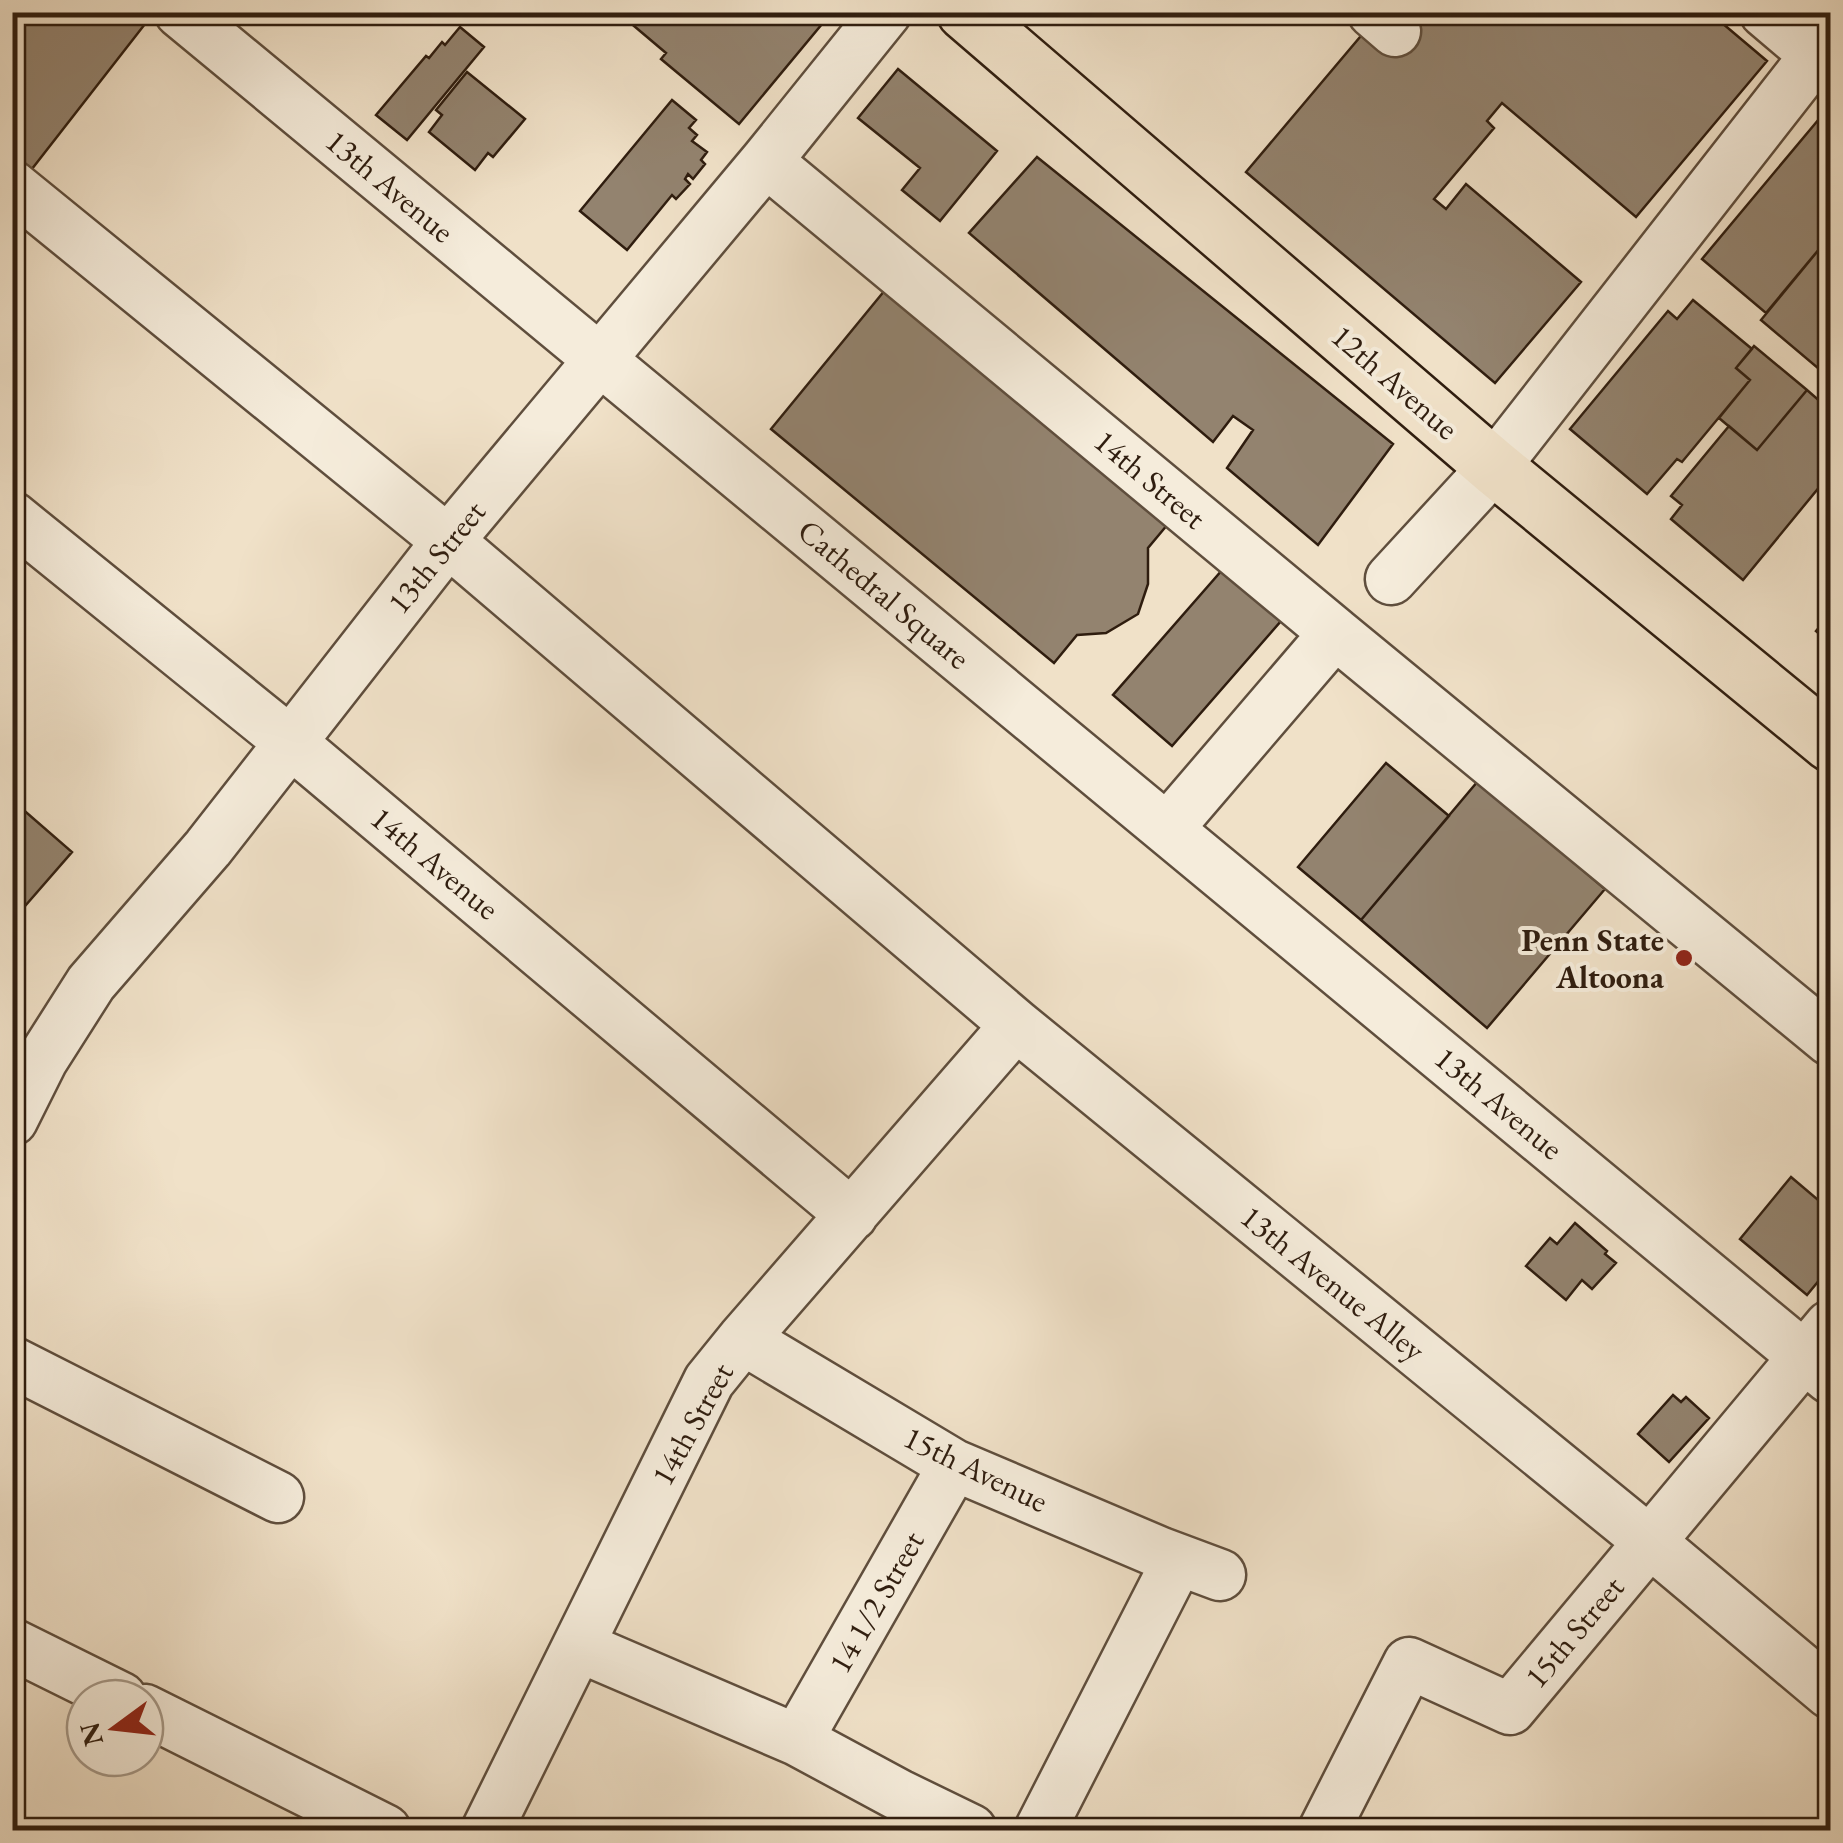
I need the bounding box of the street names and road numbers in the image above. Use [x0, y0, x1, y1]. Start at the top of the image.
street label: 13th Avenue [317, 120, 463, 252]
street label: 12th Avenue [1323, 315, 1467, 449]
street label: 14th Street [1085, 420, 1215, 538]
street label: 13th Street [378, 492, 494, 622]
street label: Cathedral Square [789, 510, 979, 678]
street label: 14th Avenue [362, 797, 508, 929]
street label: 13th Avenue [1426, 1037, 1572, 1169]
street label: 13th Avenue Alley [1232, 1196, 1435, 1371]
street label: 14th Street [641, 1355, 743, 1493]
street label: 15th Avenue [897, 1416, 1055, 1522]
street label: 14 1/2 Street [818, 1523, 934, 1681]
street label: 15th Street [1515, 1567, 1633, 1697]

